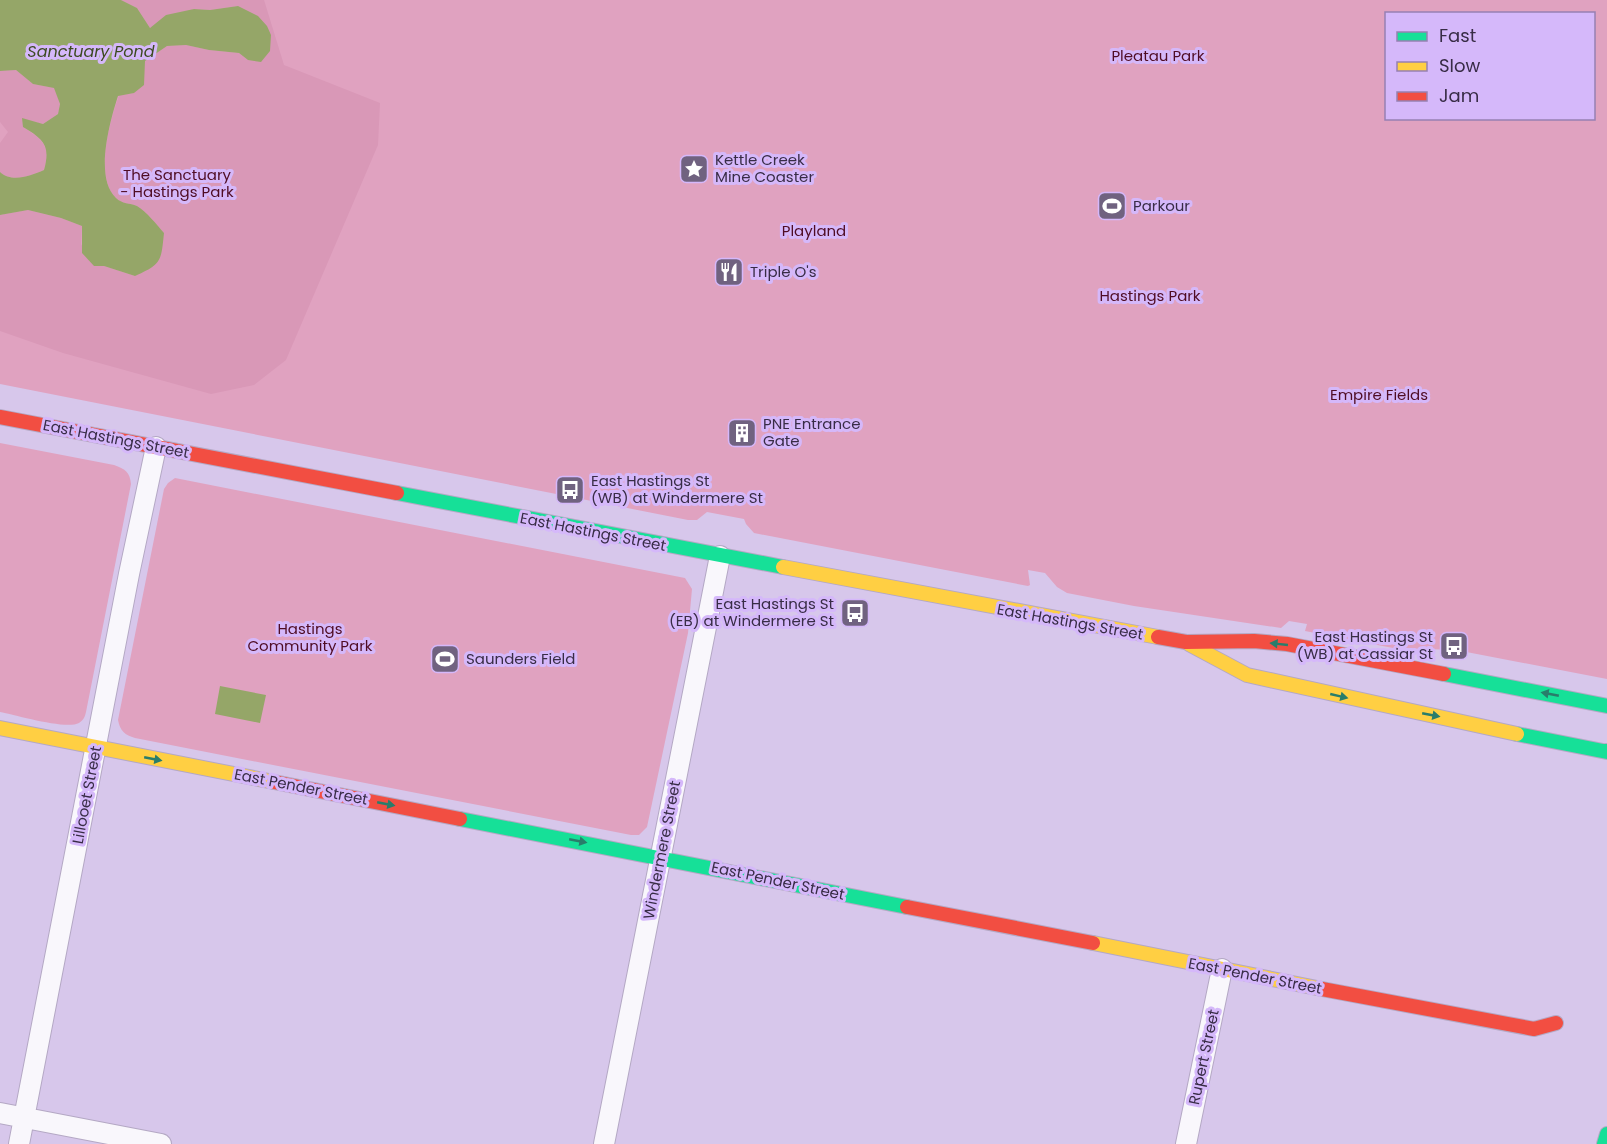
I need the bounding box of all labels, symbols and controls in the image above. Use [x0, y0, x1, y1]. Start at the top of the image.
legend [1385, 12, 1595, 120]
text: Fast [1439, 23, 1476, 48]
water label: Sanctuary Pond [27, 40, 155, 63]
park label: Pleatau Park [1111, 45, 1205, 66]
text: Slow [1439, 53, 1481, 78]
text: Jam [1439, 83, 1479, 108]
place label: Kettle Creek Mine Coaster [715, 149, 814, 187]
place icon: Kettle Creek Mine Coaster [678, 153, 710, 185]
park label: The Sanctuary - Hastings Park [120, 164, 234, 202]
sports icon: Parkour [1096, 190, 1128, 222]
place label: Parkour [1133, 195, 1190, 216]
park label: Playland [782, 220, 846, 241]
restaurant icon: Triple O's [713, 256, 745, 288]
place label: Triple O's [750, 261, 817, 282]
park label: Hastings Park [1099, 285, 1201, 306]
park label: Empire Fields [1330, 384, 1428, 405]
place label: PNE Entrance Gate [763, 413, 860, 451]
street label: East Hastings Street [41, 414, 191, 463]
building icon: PNE Entrance Gate [726, 417, 758, 449]
place label: East Hastings St (WB) at Windermere St [591, 470, 763, 508]
bus stop icon: East Hastings St (WB) at Windermere St [554, 474, 586, 506]
street label: East Hastings Street [518, 507, 668, 556]
place label: East Hastings St (EB) at Windermere St [669, 593, 834, 631]
bus stop icon: East Hastings St (EB) at Windermere St [839, 597, 871, 629]
street label: East Hastings Street [995, 598, 1145, 645]
park label: Hastings Community Park [247, 618, 373, 656]
place label: East Hastings St (WB) at Cassiar St [1297, 626, 1433, 664]
bus stop icon: East Hastings St (WB) at Cassiar St [1438, 630, 1470, 662]
one-way arrow [1270, 639, 1289, 649]
sports icon: Saunders Field [429, 643, 461, 675]
place label: Saunders Field [466, 648, 575, 669]
one-way arrow [1540, 689, 1559, 698]
one-way arrow [1330, 692, 1349, 701]
one-way arrow [1422, 711, 1441, 720]
street label: Lillooet Street [67, 744, 106, 846]
one-way arrow [144, 755, 163, 764]
street label: East Pender Street [232, 763, 370, 810]
street label: Windermere Street [638, 779, 685, 921]
one-way arrow [377, 800, 396, 809]
one-way arrow [568, 837, 587, 846]
street label: East Pender Street [710, 856, 847, 905]
street label: East Pender Street [1186, 952, 1324, 999]
street label: Rupert Street [1183, 1007, 1224, 1107]

